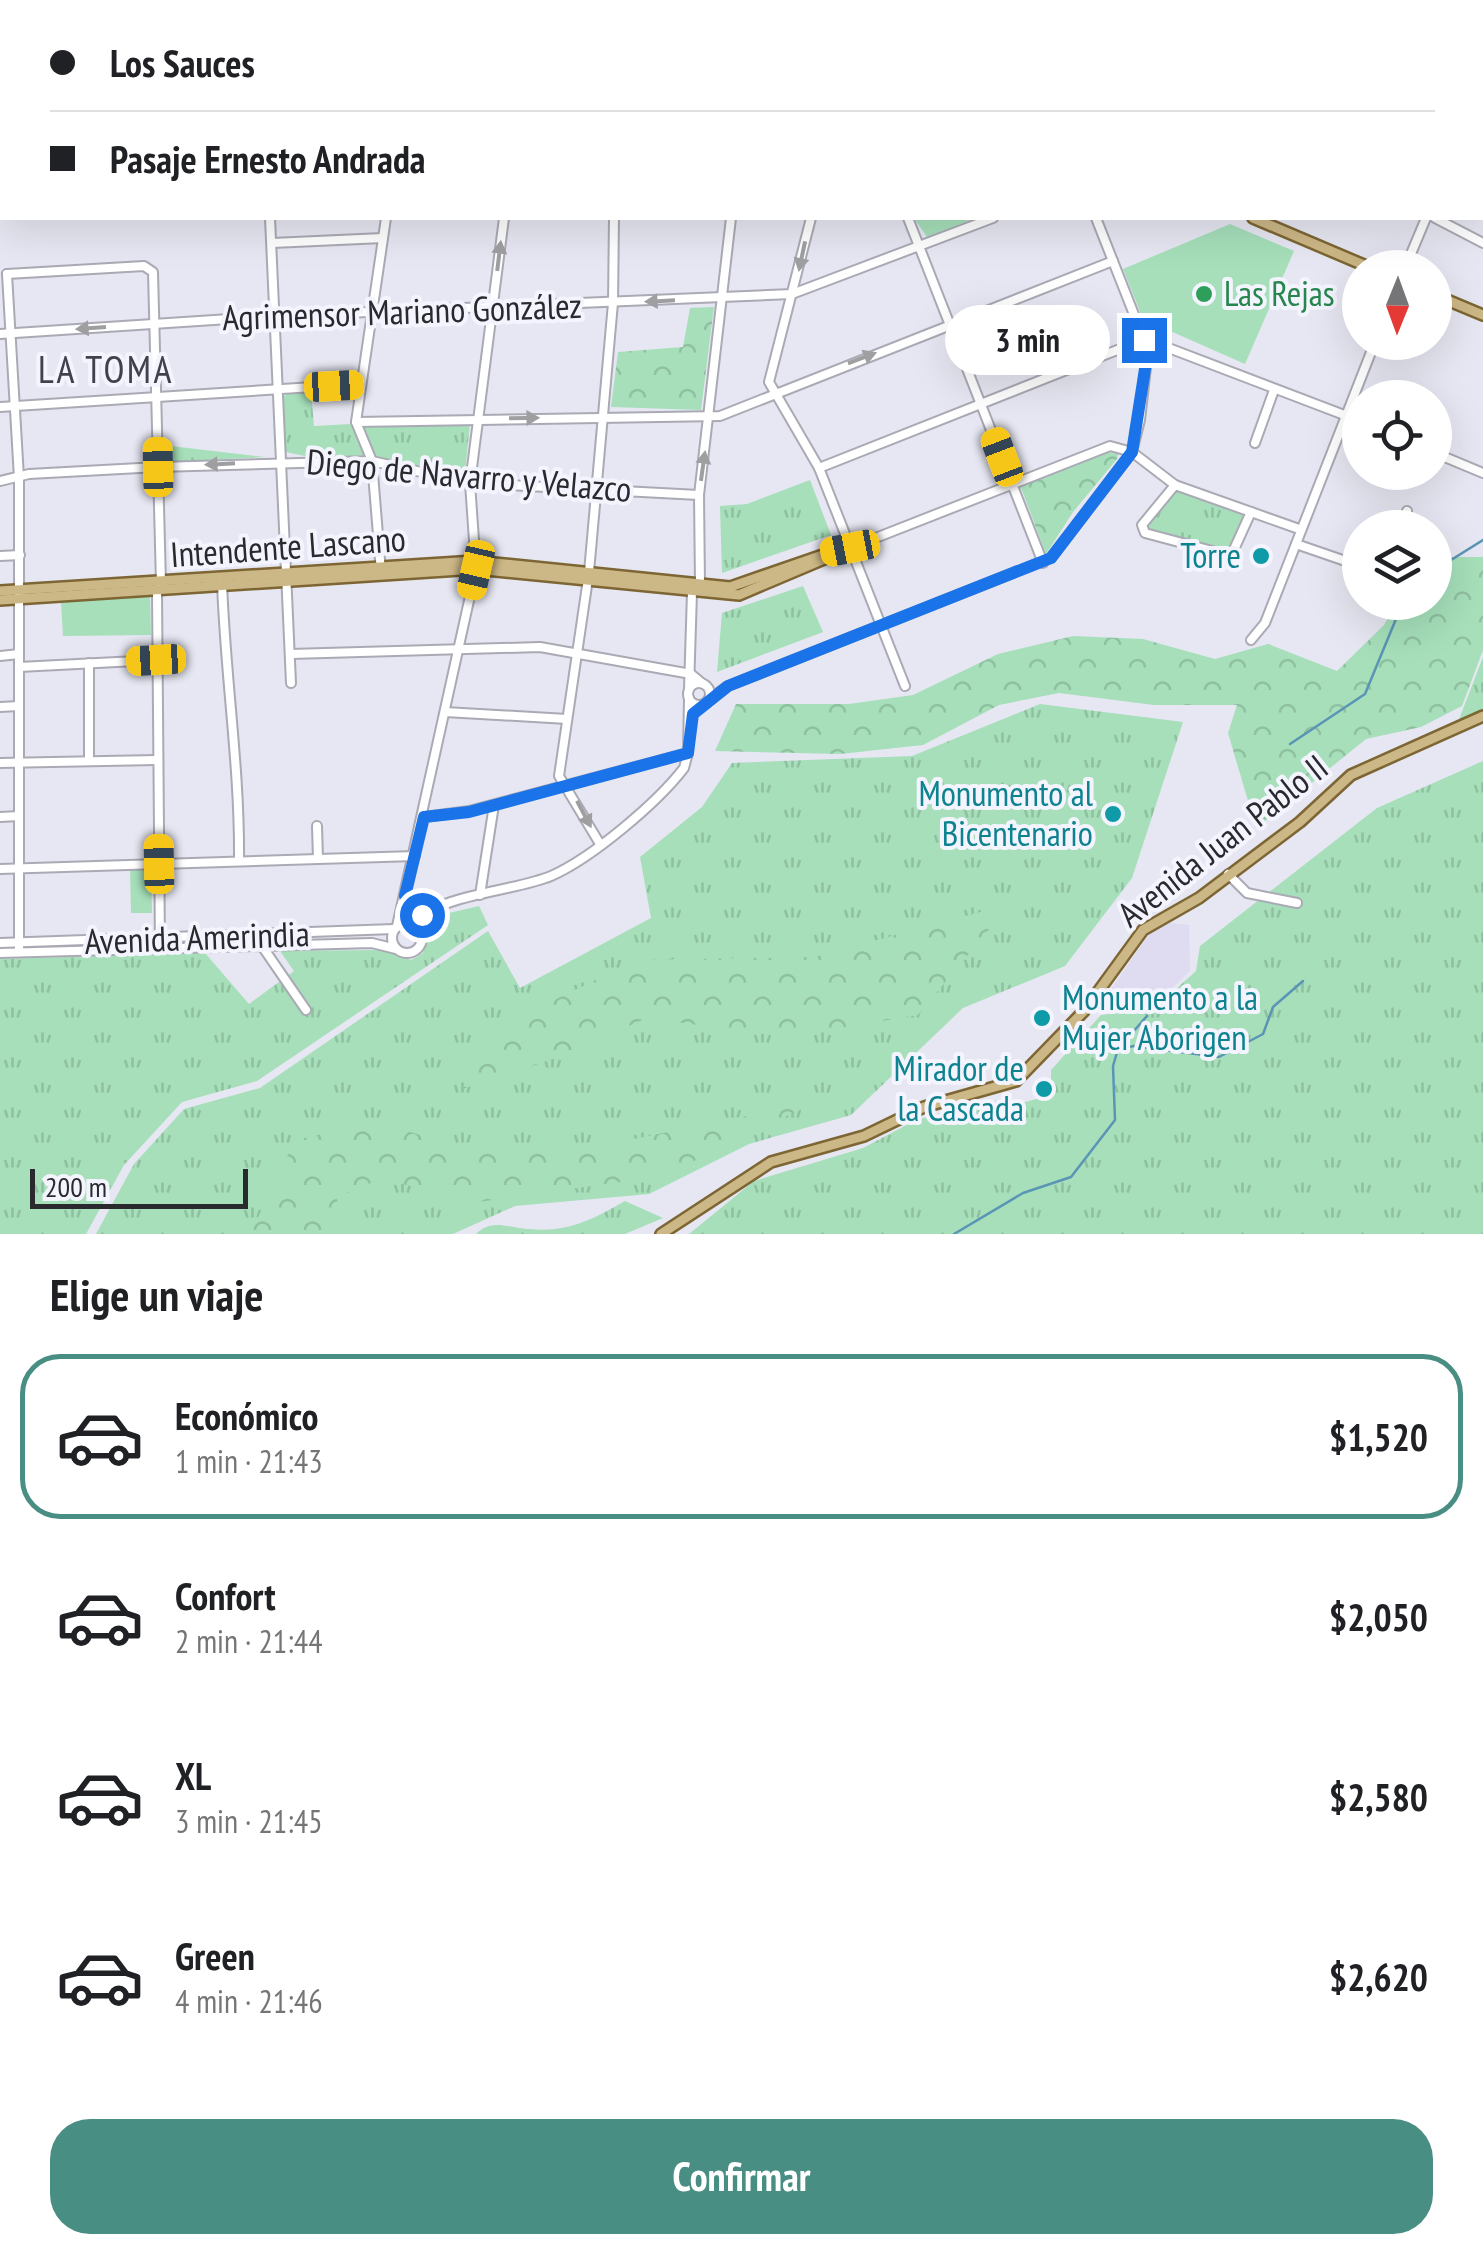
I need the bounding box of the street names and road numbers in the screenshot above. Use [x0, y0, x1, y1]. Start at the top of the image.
street label: Agrimensor Mariano González [221, 282, 582, 340]
street label: Diego de Navarro y Velazco [305, 438, 633, 512]
street label: Intendente Lascano [169, 515, 407, 577]
street label: Avenida Juan Pablo II [1108, 744, 1337, 937]
street label: Avenida Amerindia [84, 910, 310, 964]

